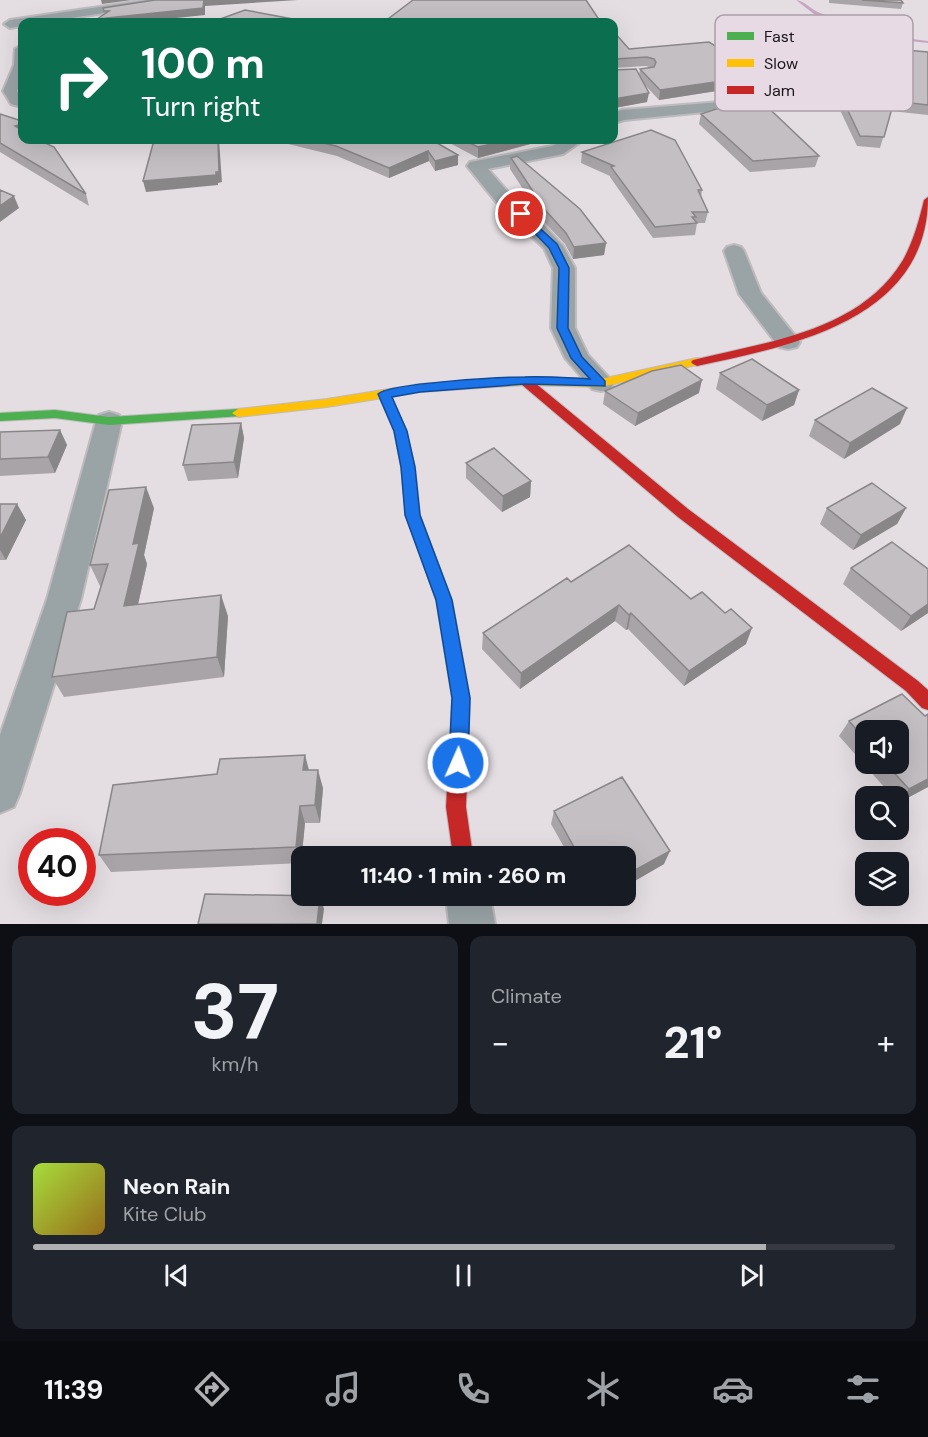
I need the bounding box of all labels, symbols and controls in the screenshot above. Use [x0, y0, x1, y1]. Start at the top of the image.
legend [715, 15, 913, 111]
text: Fast [764, 26, 795, 47]
text: 100 m [141, 36, 265, 91]
icon: right [42, 42, 120, 120]
text: Slow [764, 53, 798, 74]
text: Jam [764, 80, 795, 101]
text: Turn right [141, 89, 261, 124]
pin [495, 188, 546, 239]
icon: arrive [504, 197, 537, 230]
map controls [855, 720, 909, 906]
button: sound [855, 720, 909, 774]
position arrow [426, 731, 490, 795]
button: search [855, 786, 909, 840]
speed limit sign: 40 [18, 828, 96, 906]
button: layers [855, 852, 909, 906]
text: 11:40 · 1 min · 260 m [361, 861, 566, 890]
text: 37 [191, 961, 279, 1062]
text: Climate [491, 983, 562, 1009]
text: 21° [663, 1013, 723, 1072]
text: − [491, 1021, 509, 1064]
text: + [877, 1021, 895, 1064]
text: km/h [211, 1051, 259, 1077]
text: Neon Rain [123, 1172, 230, 1201]
text: Kite Club [123, 1201, 207, 1227]
icon: previous [160, 1259, 193, 1292]
icon: pause [447, 1259, 480, 1292]
icon: next [735, 1259, 768, 1292]
icon: directions [191, 1368, 233, 1410]
icon: music [322, 1368, 364, 1410]
icon: phone [452, 1368, 494, 1410]
icon: climate [582, 1368, 624, 1410]
icon: car [712, 1368, 754, 1410]
icon: filters [842, 1368, 884, 1410]
text: 11:39 [44, 1372, 103, 1407]

